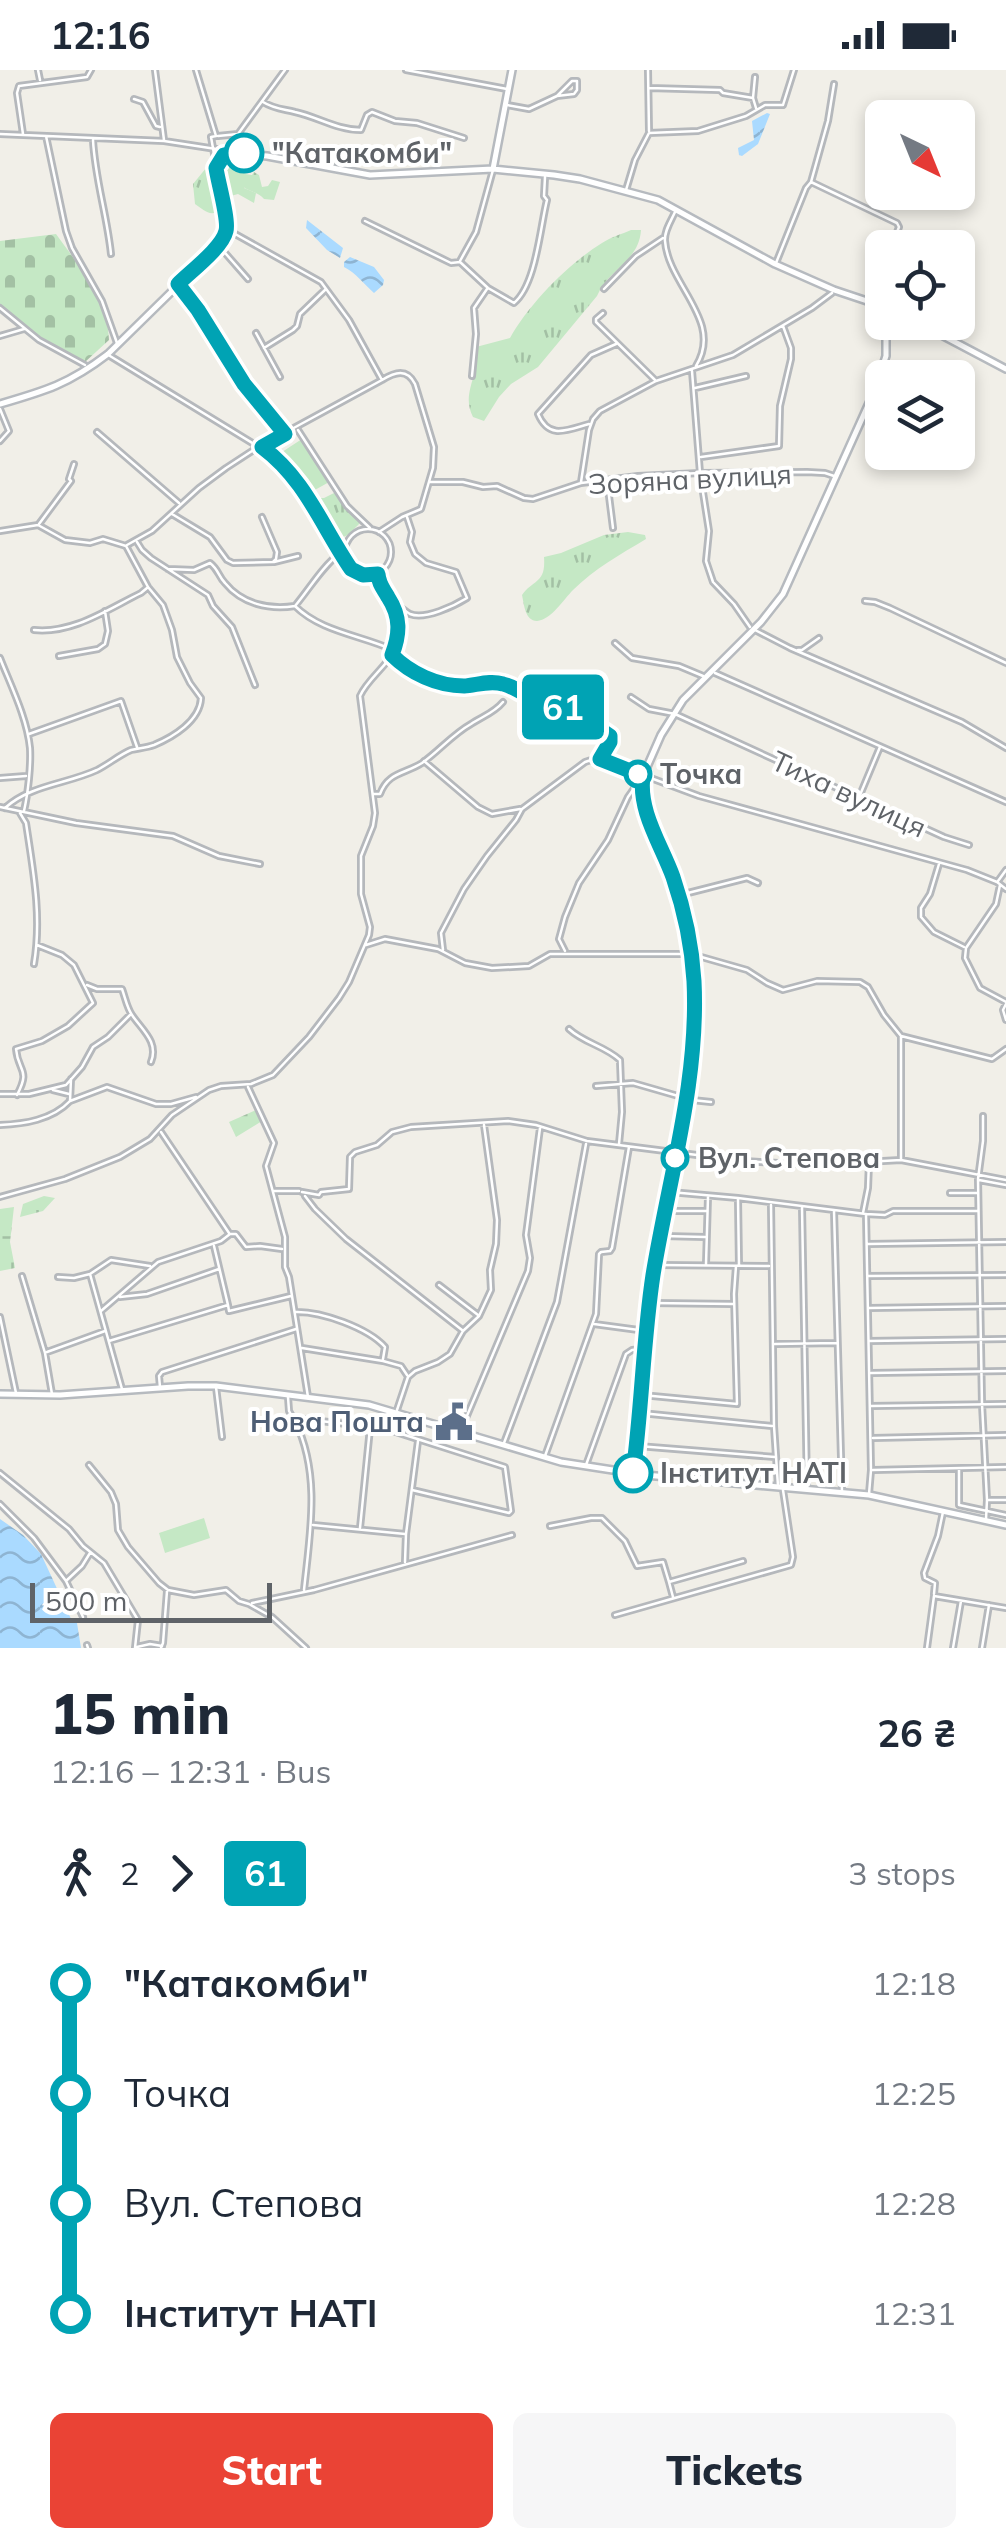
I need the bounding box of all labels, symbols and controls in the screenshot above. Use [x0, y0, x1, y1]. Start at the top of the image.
text: 12:16 [50, 11, 151, 59]
north arrow [865, 100, 975, 210]
map controls [865, 100, 975, 470]
marker: "Катакомби" [225, 134, 263, 172]
place label: "Катакомби" [272, 135, 452, 170]
button: locate [865, 230, 975, 340]
button: layers [865, 360, 975, 470]
street label: Зоряна вулиця [587, 456, 793, 501]
line badge: 61 [518, 674, 608, 740]
text: 61 [542, 685, 584, 729]
street label: Тиха вулиця [766, 743, 932, 845]
place label: Точка [660, 756, 742, 791]
marker: Точка [625, 761, 651, 787]
place label: Вул. Степова [698, 1140, 880, 1175]
marker: Вул. Степова [662, 1145, 688, 1171]
public building icon: Нова Пошта [433, 1401, 475, 1443]
place label: Нова Пошта [250, 1404, 424, 1439]
marker: Інститут НАТІ [614, 1454, 652, 1492]
place label: Інститут НАТІ [660, 1455, 847, 1490]
scale bar [30, 1578, 272, 1622]
text: 500 m [45, 1583, 127, 1618]
text: 15 min [50, 1679, 230, 1748]
text: 26 ₴ [877, 1709, 956, 1757]
text: 12:16 – 12:31 · Bus [50, 1751, 331, 1791]
icon: walk [50, 1846, 105, 1901]
icon: forward [154, 1846, 209, 1901]
text: 61 [244, 1851, 286, 1895]
text: 2 [120, 1853, 139, 1893]
text: 3 stops [848, 1853, 956, 1893]
text: "Катакомби" [124, 1959, 369, 2007]
text: 12:18 [872, 1963, 956, 2003]
text: Точка [124, 2069, 231, 2117]
text: 12:25 [872, 2073, 956, 2113]
text: Вул. Степова [124, 2179, 363, 2227]
text: 12:28 [872, 2183, 956, 2223]
text: Інститут НАТІ [124, 2289, 378, 2337]
text: 12:31 [872, 2293, 956, 2333]
button: Start [50, 2413, 493, 2528]
button: Tickets [513, 2413, 956, 2528]

